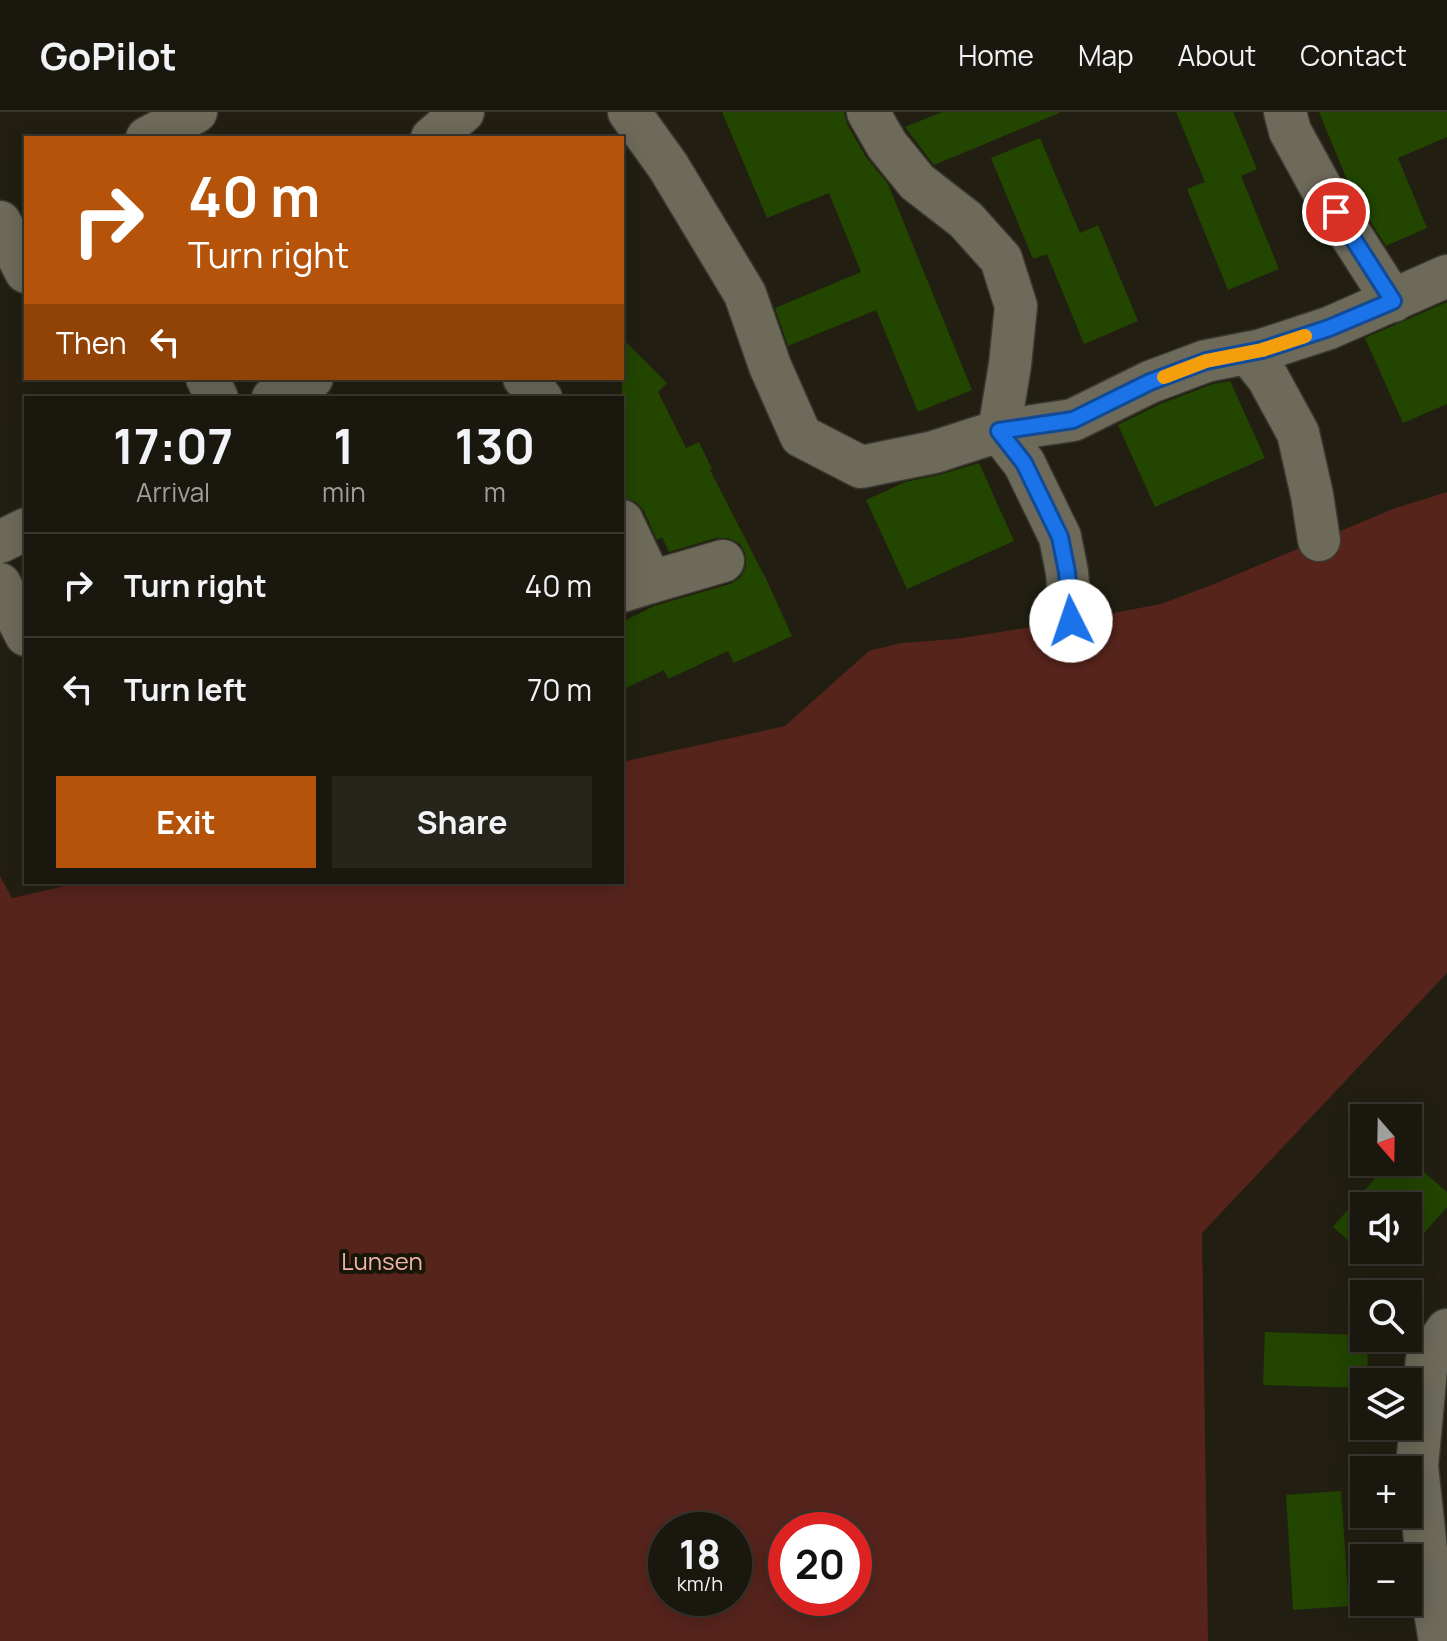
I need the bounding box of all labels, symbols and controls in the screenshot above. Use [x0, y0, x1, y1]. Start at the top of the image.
text: GoPilot [40, 29, 177, 81]
text: Home [958, 36, 1034, 74]
text: Map [1078, 36, 1134, 74]
text: About [1178, 36, 1256, 74]
text: Contact [1300, 36, 1407, 74]
text: 40 m [188, 157, 320, 234]
icon: right [56, 168, 160, 272]
pin [1302, 178, 1370, 246]
icon: arrive [1314, 190, 1358, 234]
text: Turn right [188, 230, 349, 279]
icon: left [143, 320, 187, 364]
text: Then [56, 322, 127, 363]
text: 17:07 [113, 413, 233, 478]
text: 1 [333, 413, 354, 478]
text: 130 [455, 413, 535, 478]
text: Arrival [136, 474, 210, 510]
text: min [322, 474, 366, 510]
text: m [484, 474, 506, 510]
icon: right [56, 563, 100, 607]
text: Turn right [124, 565, 267, 606]
text: 40 m [525, 565, 592, 606]
position arrow [1029, 579, 1113, 663]
icon: left [56, 667, 100, 711]
text: Turn left [124, 669, 247, 710]
text: 70 m [527, 669, 592, 710]
button: Exit [56, 776, 316, 868]
button: Share [332, 776, 592, 868]
north arrow [1350, 1104, 1422, 1176]
map controls [1350, 1104, 1422, 1616]
button: sound [1350, 1192, 1422, 1264]
park label: Lunsen [341, 1244, 423, 1277]
button: search [1350, 1280, 1422, 1352]
button: layers [1350, 1368, 1422, 1440]
button: + [1350, 1456, 1422, 1528]
speed limit sign: 20 [768, 1512, 872, 1616]
text: 18 [679, 1526, 721, 1581]
button: − [1350, 1544, 1422, 1616]
text: km/h [677, 1570, 723, 1597]

